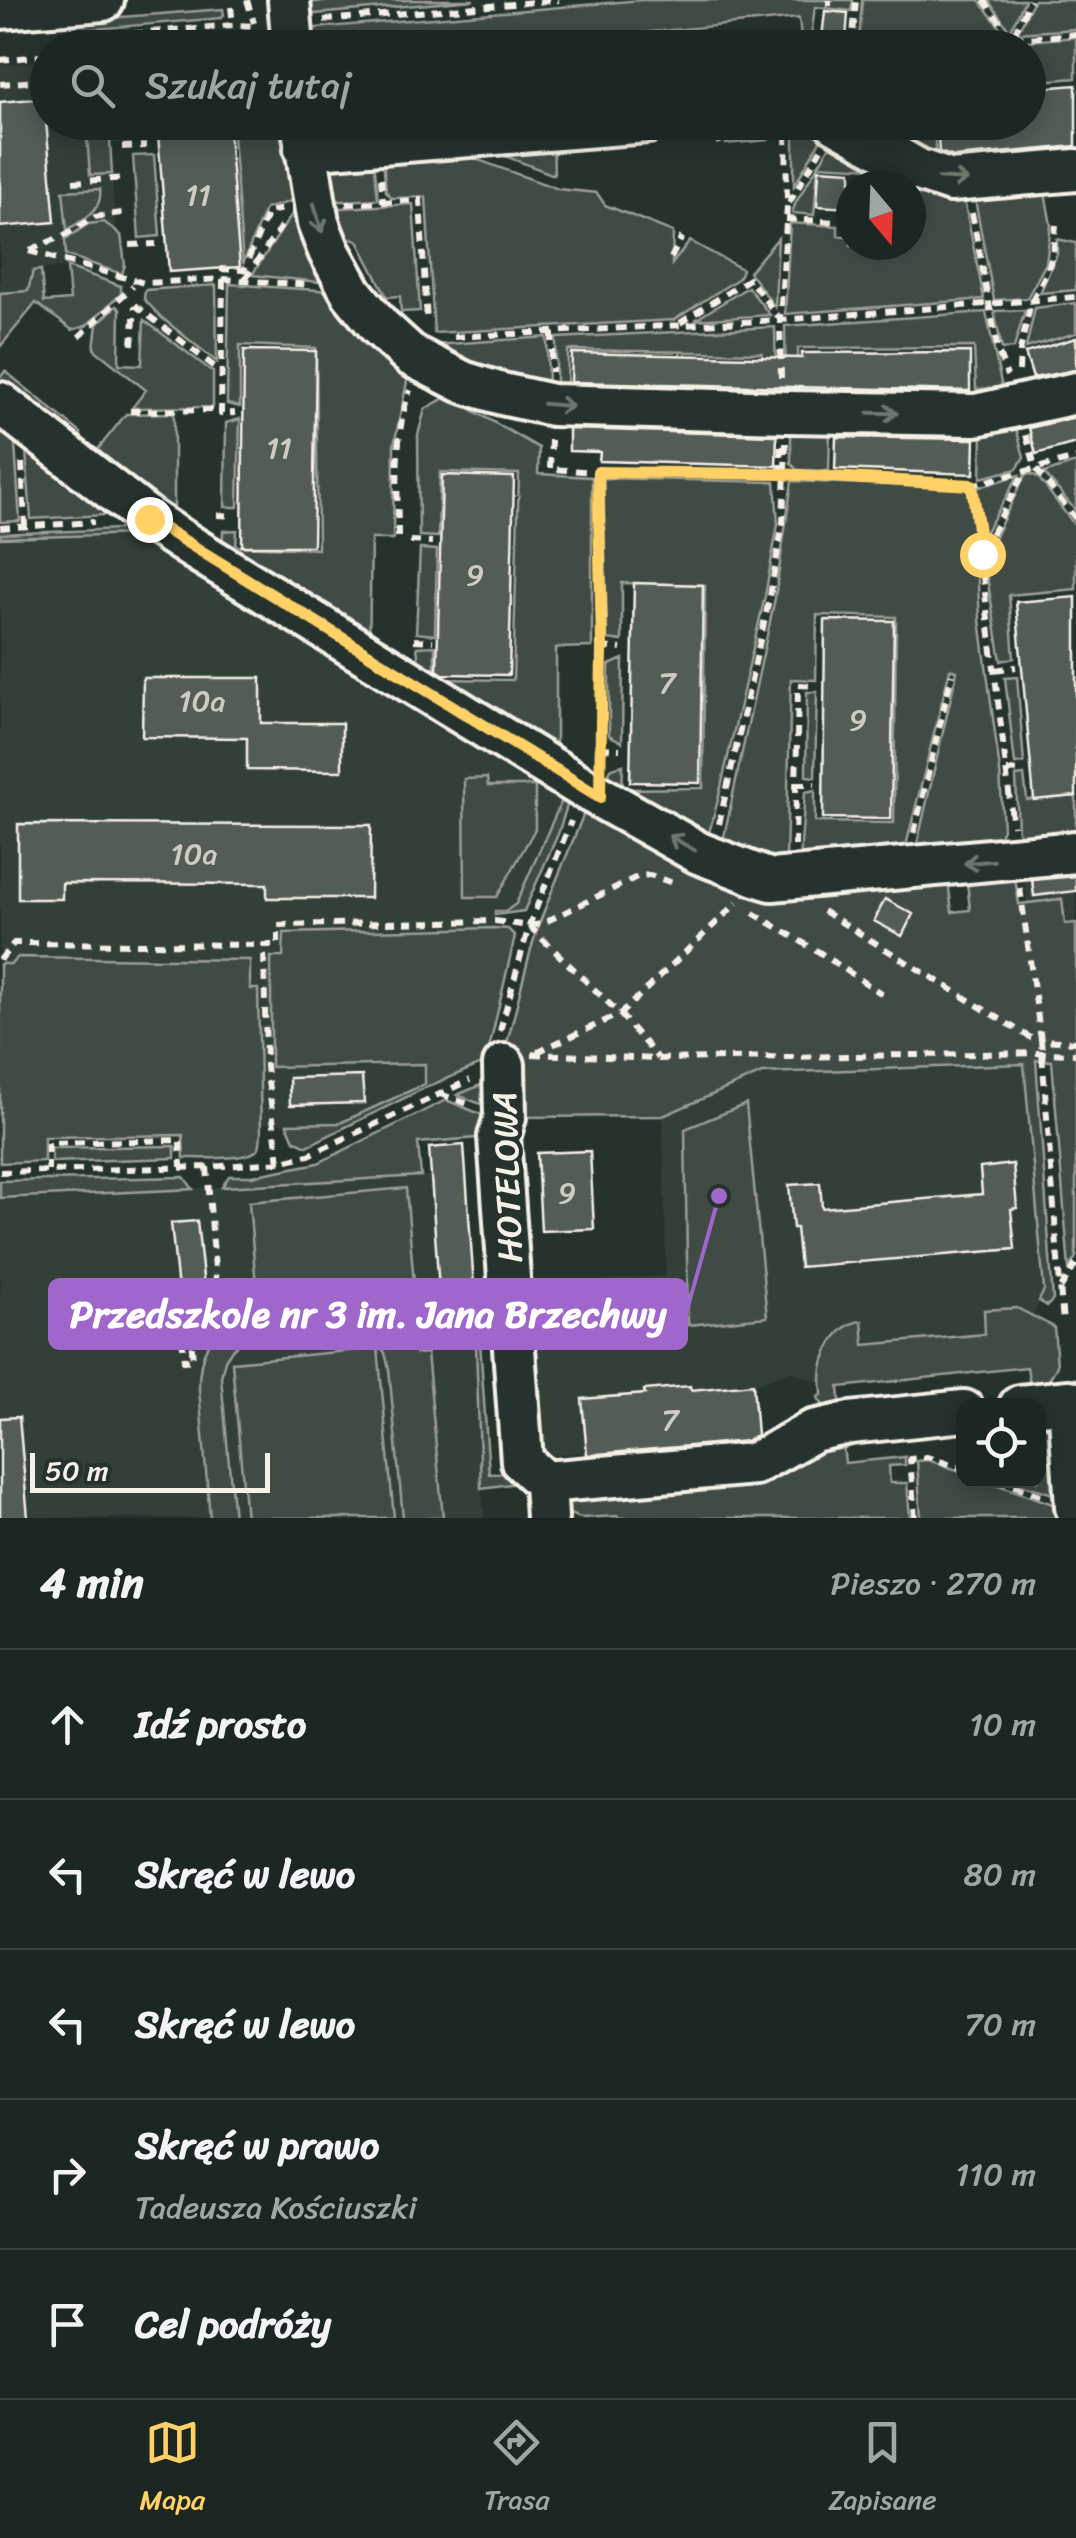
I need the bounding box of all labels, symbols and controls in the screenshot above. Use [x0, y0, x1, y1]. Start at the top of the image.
search box [30, 30, 1046, 140]
text: Szukaj tutaj [145, 52, 351, 119]
icon: search [65, 58, 120, 113]
house number: 11 [185, 168, 211, 222]
one-way arrow [937, 169, 969, 188]
north arrow [836, 170, 926, 260]
one-way arrow [309, 202, 328, 234]
one-way arrow [541, 395, 574, 414]
one-way arrow [866, 404, 898, 423]
house number: 11 [266, 421, 292, 475]
route end [127, 497, 173, 543]
route start [960, 532, 1006, 578]
house number: 9 [466, 548, 484, 602]
house number: 7 [658, 656, 677, 710]
house number: 10a [179, 674, 225, 728]
house number: 9 [849, 693, 867, 747]
house number: 10a [171, 827, 217, 881]
one-way arrow [668, 833, 697, 853]
one-way arrow [963, 852, 996, 871]
street label: HOTELOWA [473, 1090, 541, 1264]
house number: 9 [558, 1166, 576, 1220]
callout: Przedszkole nr 3 im. Jana Brzechwy [50, 1280, 686, 1348]
text: Przedszkole nr 3 im. Jana Brzechwy [70, 1281, 668, 1348]
house number: 7 [661, 1393, 680, 1447]
map controls [956, 1398, 1046, 1488]
button: locate [956, 1398, 1046, 1488]
text: 50 m [45, 1446, 109, 1495]
scale bar [30, 1448, 270, 1492]
text: 4 min [40, 1546, 144, 1620]
text: Pieszo · 270 m [830, 1555, 1036, 1612]
text: Idź prosto [135, 1691, 306, 1758]
text: 10 m [969, 1696, 1036, 1753]
icon: ahead [40, 1697, 95, 1752]
text: Skręć w lewo [135, 1841, 355, 1908]
text: 80 m [964, 1846, 1036, 1903]
icon: left [40, 1847, 95, 1902]
text: Skręć w lewo [135, 1991, 355, 2058]
text: 70 m [965, 1996, 1036, 2053]
icon: left [40, 1997, 95, 2052]
text: Skręć w prawo [135, 2112, 379, 2179]
text: 110 m [955, 2146, 1036, 2203]
icon: right [40, 2147, 95, 2202]
text: Tadeusza Kościuszki [135, 2179, 417, 2236]
text: Cel podróży [135, 2291, 331, 2358]
icon: arrive [40, 2297, 95, 2352]
tab: Mapa [139, 2415, 205, 2524]
tab: Trasa [484, 2415, 549, 2524]
tab: Zapisane [828, 2415, 937, 2524]

